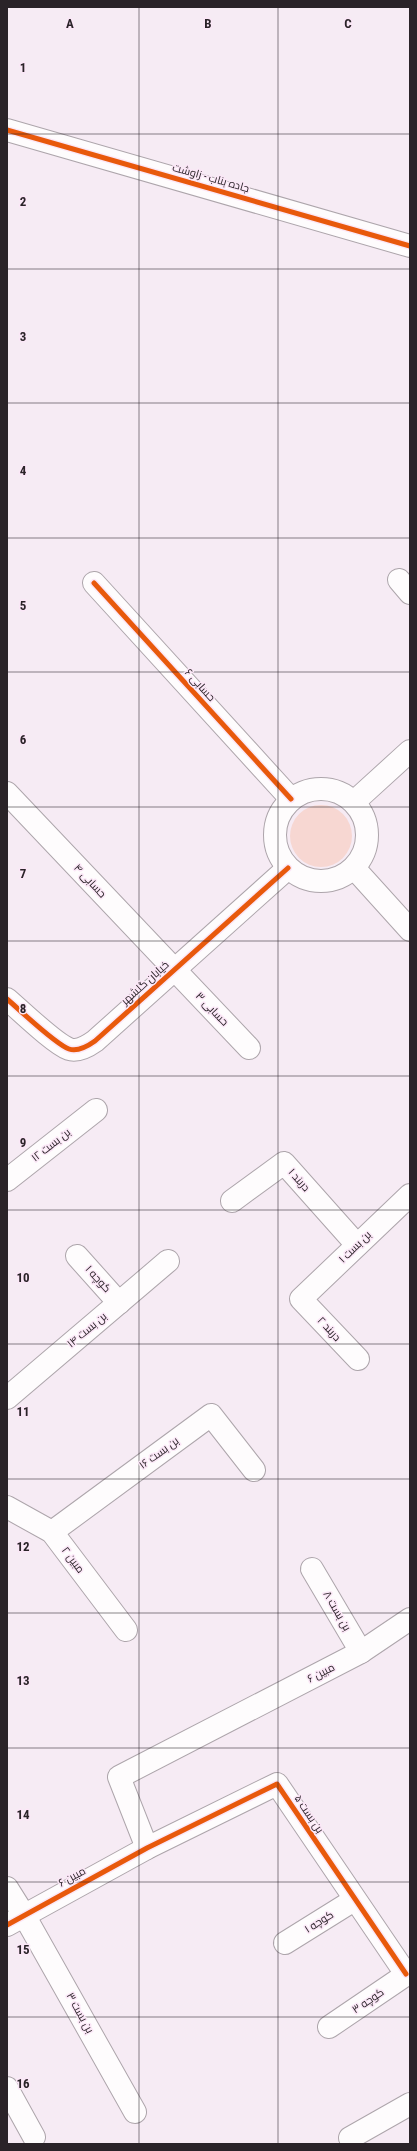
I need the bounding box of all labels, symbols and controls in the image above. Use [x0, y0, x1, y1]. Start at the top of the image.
text: A [66, 16, 74, 31]
text: B [204, 16, 212, 31]
text: C [344, 16, 352, 31]
text: 1 [20, 60, 26, 75]
street label: جاده بناب - زاوشت [171, 161, 251, 195]
text: 2 [20, 194, 27, 209]
text: 3 [20, 329, 26, 344]
text: 4 [20, 463, 27, 478]
text: 5 [20, 598, 27, 613]
street label: حسابی ۶ [182, 666, 218, 704]
text: 6 [20, 732, 27, 747]
street label: حسابی ۴ [71, 861, 109, 901]
text: 7 [20, 866, 27, 881]
street label: خیابان گلشهر [118, 958, 171, 1008]
street label: حسابی ۳ [193, 990, 231, 1028]
text: 8 [20, 1001, 26, 1016]
street label: بن بست ۱۲ [29, 1126, 73, 1164]
text: 9 [20, 1135, 26, 1150]
street label: دربند ۱ [285, 1166, 313, 1194]
street label: بن بست ۱ [336, 1228, 374, 1266]
street label: کوچه ۱ [83, 1263, 113, 1295]
text: 10 [16, 1270, 30, 1285]
street label: بن بست ۱۴ [65, 1310, 110, 1350]
street label: دربند ۲ [314, 1314, 344, 1344]
text: 11 [16, 1404, 30, 1419]
street label: بن بست ۱۶ [137, 1434, 181, 1472]
text: 12 [16, 1539, 30, 1554]
street label: مبین ۲ [59, 1544, 87, 1576]
street label: بن بست ۸ [320, 1589, 354, 1633]
street label: مبین ۶ [305, 1661, 337, 1685]
text: 13 [16, 1673, 30, 1688]
street label: بن بست ۵ [292, 1793, 326, 1836]
text: 14 [16, 1807, 30, 1822]
street label: مبین ۶ [56, 1864, 88, 1890]
street label: کوچه ۱ [302, 1908, 336, 1936]
text: 15 [16, 1942, 30, 1957]
street label: کوچه ۳ [350, 1986, 387, 2016]
street label: بن بست ۳ [64, 1990, 97, 2036]
text: 16 [16, 2076, 30, 2091]

